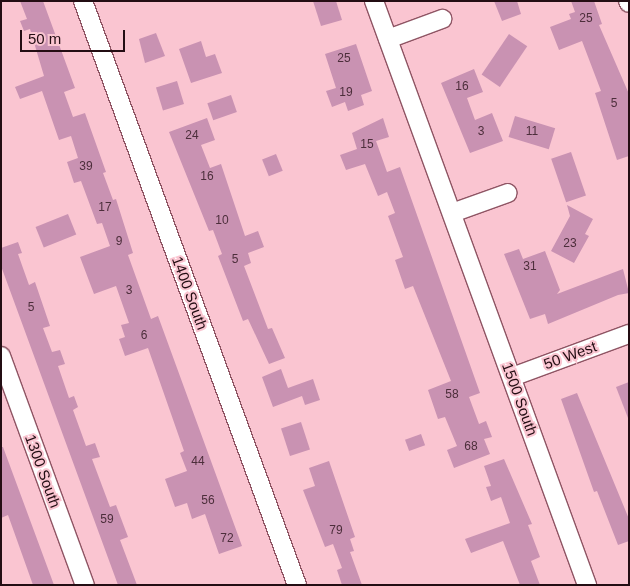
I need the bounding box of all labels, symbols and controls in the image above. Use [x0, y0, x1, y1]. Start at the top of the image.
house number: 25 [579, 12, 593, 26]
scale bar [22, 20, 128, 52]
text: 50 m [28, 30, 61, 47]
house number: 25 [337, 52, 351, 66]
house number: 16 [455, 80, 469, 94]
house number: 19 [339, 86, 353, 100]
house number: 5 [611, 97, 617, 111]
house number: 3 [478, 125, 484, 139]
house number: 11 [526, 125, 538, 139]
house number: 24 [185, 129, 199, 143]
house number: 15 [360, 138, 374, 152]
house number: 39 [79, 160, 93, 174]
house number: 16 [200, 170, 214, 184]
house number: 17 [98, 201, 112, 215]
house number: 10 [215, 214, 229, 228]
house number: 9 [116, 235, 122, 249]
house number: 23 [563, 237, 577, 251]
house number: 5 [232, 253, 238, 267]
street label: 1400 South [168, 254, 212, 332]
house number: 31 [523, 260, 537, 274]
house number: 3 [126, 284, 132, 298]
house number: 5 [28, 301, 34, 315]
house number: 6 [141, 329, 147, 343]
street label: 50 West [541, 337, 599, 373]
street label: 1500 South [498, 360, 542, 438]
house number: 58 [445, 388, 459, 402]
street label: 1300 South [21, 432, 65, 510]
house number: 68 [464, 440, 478, 454]
house number: 44 [191, 455, 205, 469]
house number: 56 [201, 494, 215, 508]
house number: 59 [100, 513, 114, 527]
house number: 79 [329, 524, 343, 538]
house number: 72 [220, 532, 234, 546]

